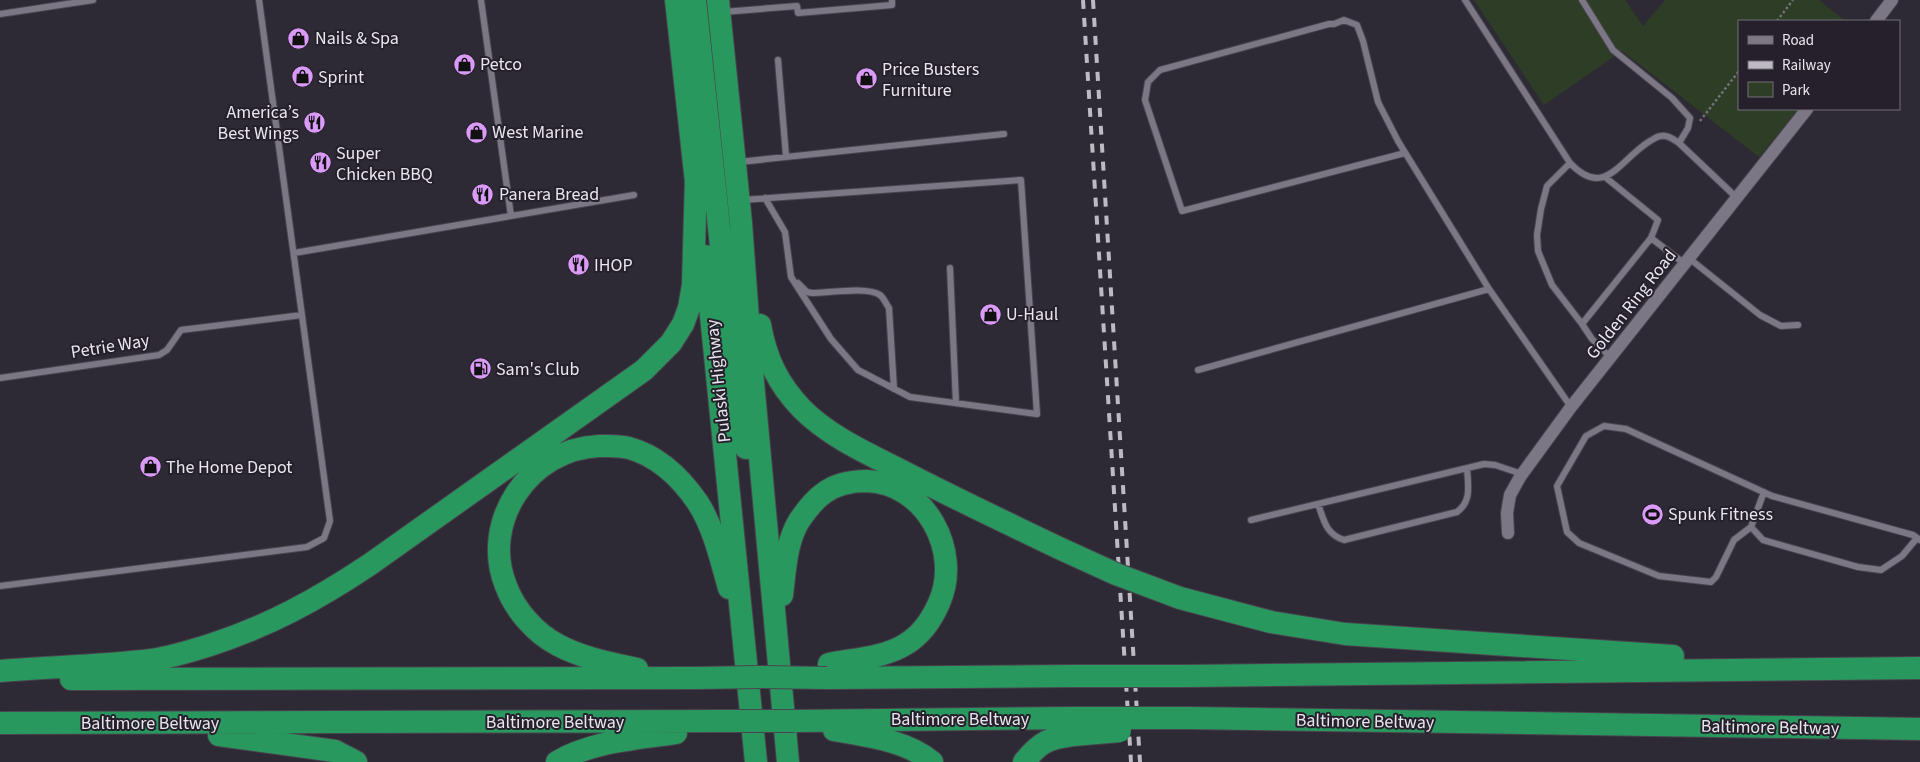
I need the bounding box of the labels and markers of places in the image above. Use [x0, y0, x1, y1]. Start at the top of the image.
shop icon: Nails & Spa [287, 26, 311, 50]
place label: Nails & Spa [315, 26, 399, 51]
shop icon: Petco [452, 52, 476, 76]
place label: Petco [480, 52, 522, 77]
place label: Price Busters Furniture [882, 57, 979, 103]
shop icon: Sprint [290, 65, 314, 89]
place label: Sprint [318, 65, 364, 90]
shop icon: Price Busters Furniture [854, 67, 878, 91]
place label: America’s Best Wings [218, 100, 299, 146]
restaurant icon: America’s Best Wings [303, 110, 327, 134]
shop icon: West Marine [464, 120, 488, 144]
place label: West Marine [492, 120, 584, 145]
place label: Super Chicken BBQ [336, 141, 433, 187]
restaurant icon: Super Chicken BBQ [308, 151, 332, 175]
restaurant icon: Panera Bread [471, 182, 495, 206]
place label: Panera Bread [499, 182, 599, 207]
restaurant icon: IHOP [566, 253, 590, 277]
place label: IHOP [594, 253, 633, 278]
shop icon: U-Haul [978, 302, 1002, 326]
place label: U-Haul [1006, 302, 1058, 327]
fuel station icon: Sam's Club [468, 357, 492, 381]
place label: Sam's Club [496, 357, 580, 382]
shop icon: The Home Depot [138, 455, 162, 479]
place label: The Home Depot [166, 455, 292, 480]
sports icon: Spunk Fitness [1640, 502, 1664, 526]
place label: Spunk Fitness [1668, 502, 1773, 527]

